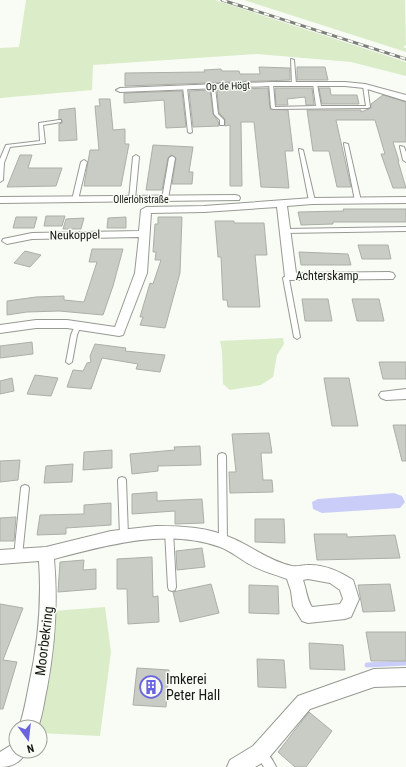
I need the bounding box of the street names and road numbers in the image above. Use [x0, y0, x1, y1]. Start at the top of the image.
street label: Op de Högt [206, 80, 250, 92]
street label: Ollerlohstraße [113, 194, 169, 205]
street label: Neukoppel [50, 228, 100, 242]
street label: Achterskamp [296, 269, 358, 283]
street label: Moorbekring [32, 605, 56, 677]

